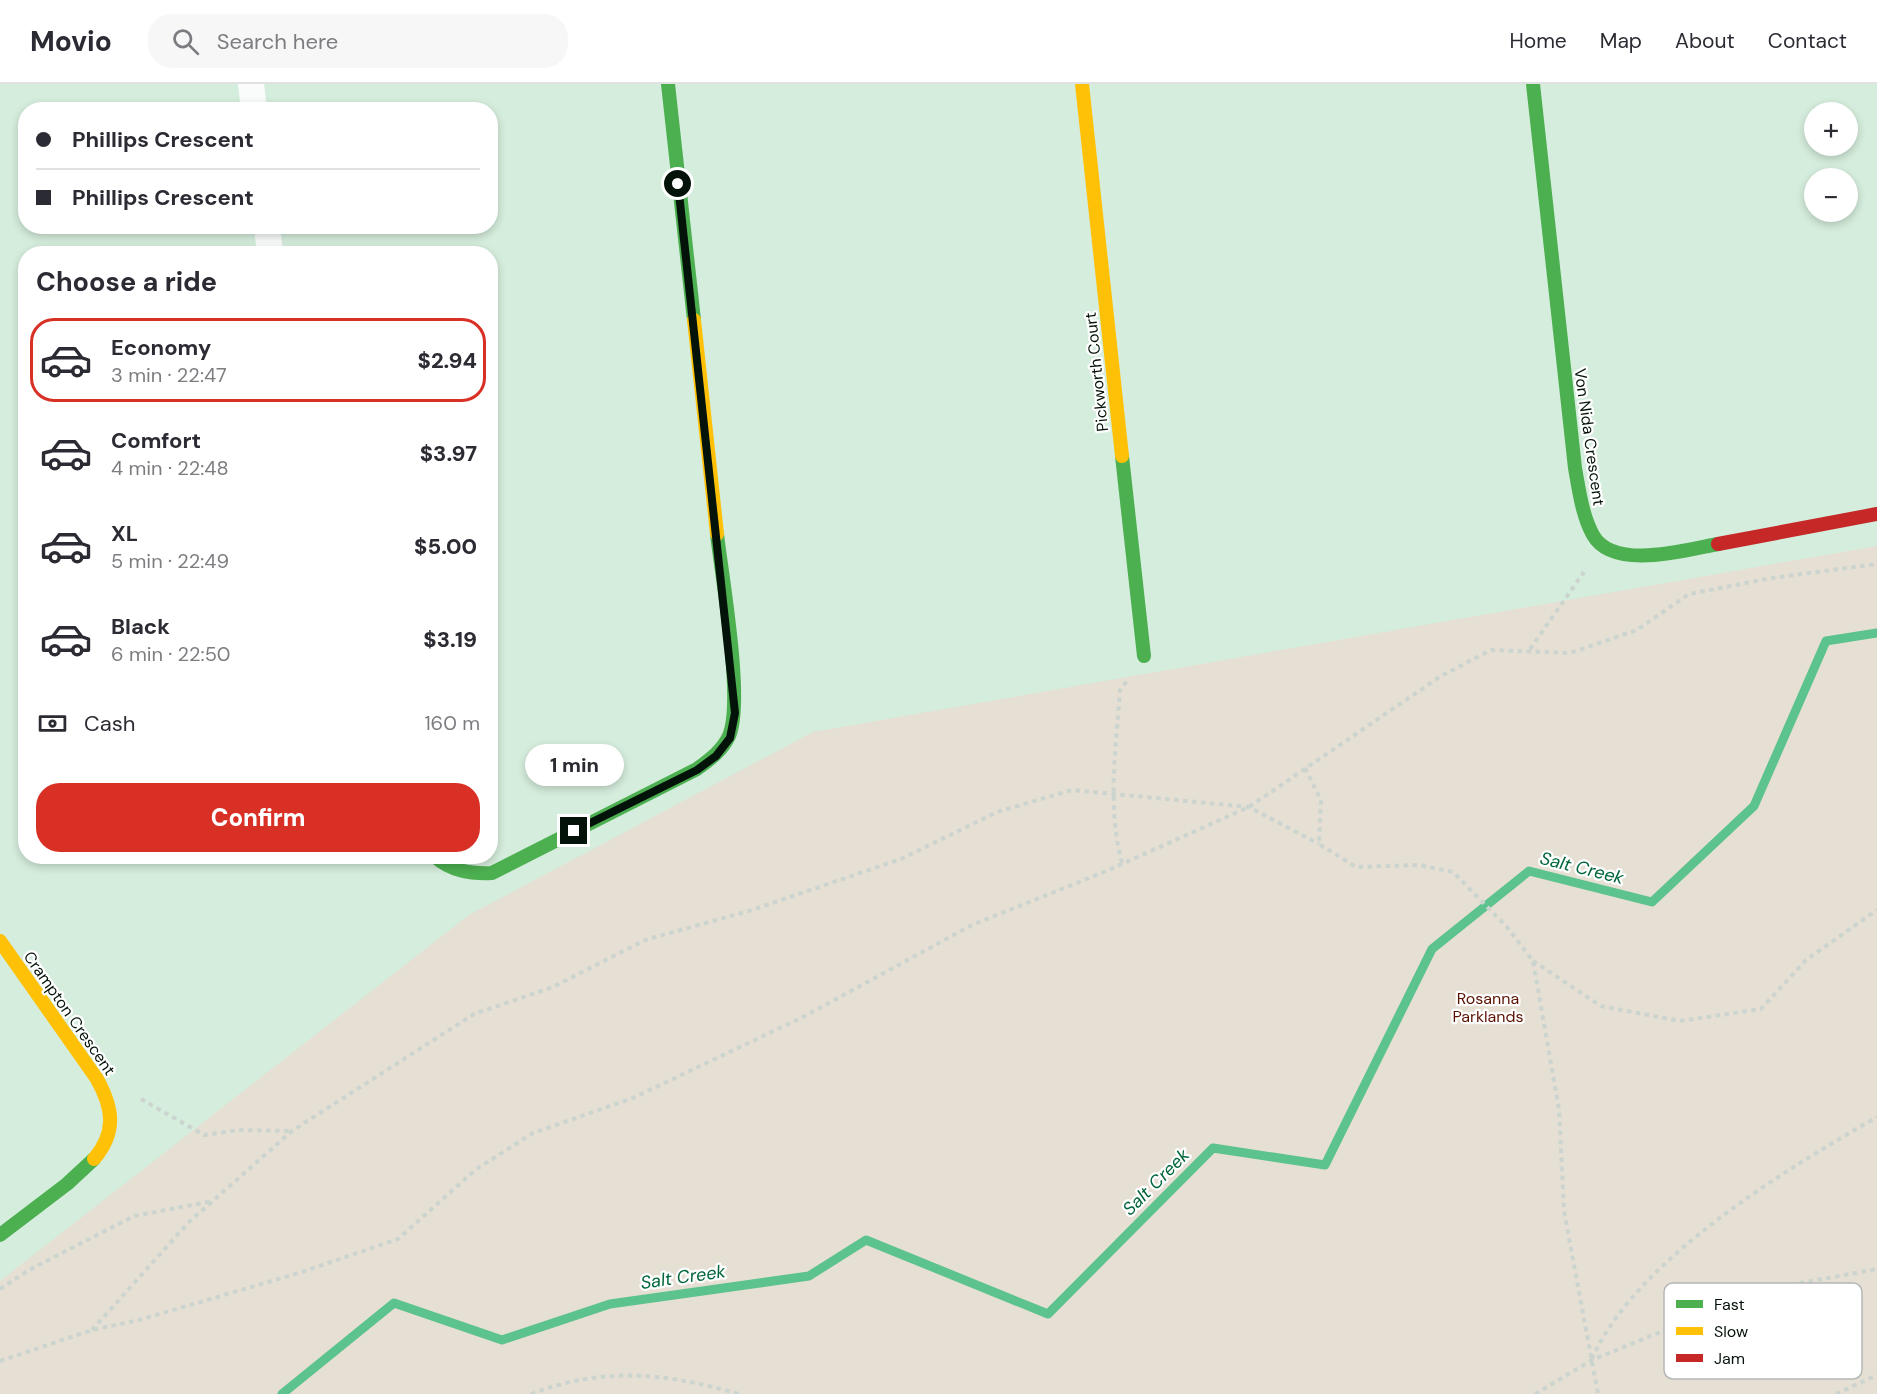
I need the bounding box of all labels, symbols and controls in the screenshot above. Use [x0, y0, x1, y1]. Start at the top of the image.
search box [148, 14, 568, 68]
text: Movio [30, 23, 112, 60]
icon: search [169, 25, 202, 58]
text: Search here [217, 27, 338, 56]
text: Home [1509, 27, 1567, 55]
text: Map [1600, 27, 1642, 55]
text: About [1675, 27, 1735, 55]
text: Contact [1768, 27, 1847, 55]
map controls [1804, 102, 1858, 222]
button: + [1804, 102, 1858, 156]
text: Phillips Crescent [72, 125, 254, 154]
button: − [1804, 168, 1858, 222]
route start [664, 170, 691, 197]
text: Phillips Crescent [72, 183, 254, 212]
text: Choose a ride [36, 264, 217, 299]
street label: Pickworth Court [1080, 311, 1113, 433]
icon: car [39, 333, 93, 387]
text: Economy [111, 333, 211, 362]
text: $2.94 [418, 346, 477, 375]
text: 3 min · 22:47 [111, 362, 227, 388]
street label: Von Nida Crescent [1569, 367, 1610, 507]
icon: car [39, 426, 93, 480]
text: Comfort [111, 426, 201, 455]
text: $3.97 [420, 439, 477, 468]
text: 4 min · 22:48 [111, 455, 229, 481]
icon: car [39, 519, 93, 573]
text: XL [111, 519, 138, 548]
text: $5.00 [414, 532, 477, 561]
text: 5 min · 22:49 [111, 548, 229, 574]
icon: car [39, 612, 93, 666]
text: Black [111, 612, 170, 641]
text: $3.19 [423, 625, 477, 654]
text: 6 min · 22:50 [111, 641, 231, 667]
icon: cash [36, 707, 69, 740]
text: Cash [84, 709, 135, 738]
text: 160 m [424, 710, 480, 736]
callout: 1 min [524, 744, 624, 786]
text: 1 min [550, 752, 599, 778]
button: Confirm [36, 783, 480, 852]
route end [560, 817, 587, 844]
water label: Salt Creek [1538, 846, 1627, 890]
street label: Crampton Crescent [19, 947, 120, 1079]
park label: Rosanna Parklands [1452, 988, 1524, 1027]
water label: Salt Creek [1117, 1143, 1195, 1221]
water label: Salt Creek [639, 1259, 728, 1295]
legend [1664, 1283, 1862, 1379]
text: Fast [1714, 1294, 1745, 1315]
text: Slow [1714, 1321, 1748, 1342]
text: Jam [1714, 1348, 1745, 1369]

